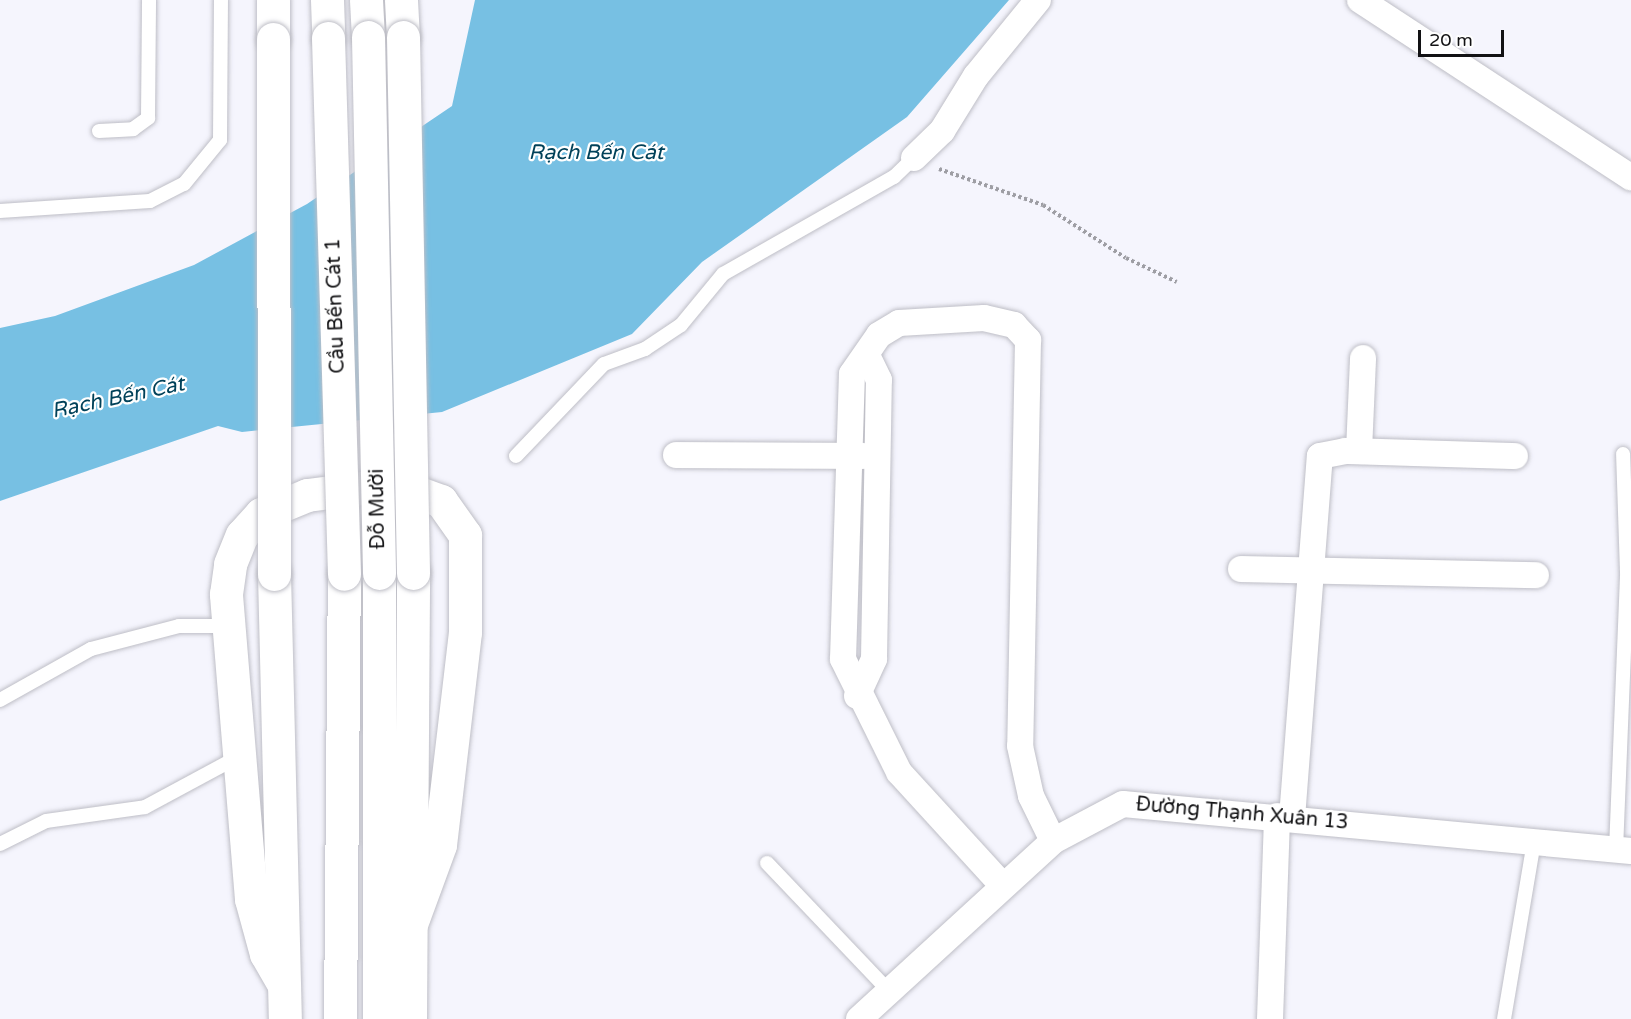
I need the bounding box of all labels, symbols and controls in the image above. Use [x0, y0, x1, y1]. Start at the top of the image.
scale bar [1421, 18, 1506, 56]
text: 20 m [1429, 29, 1473, 51]
water label: Rạch Bến Cát [529, 140, 663, 166]
street label: Cầu Bến Cát 1 [322, 238, 350, 374]
water label: Rạch Bến Cát [49, 372, 187, 424]
street label: Đỗ Mười [365, 468, 391, 550]
street label: Đường Thạnh Xuân 13 [1135, 793, 1349, 835]

